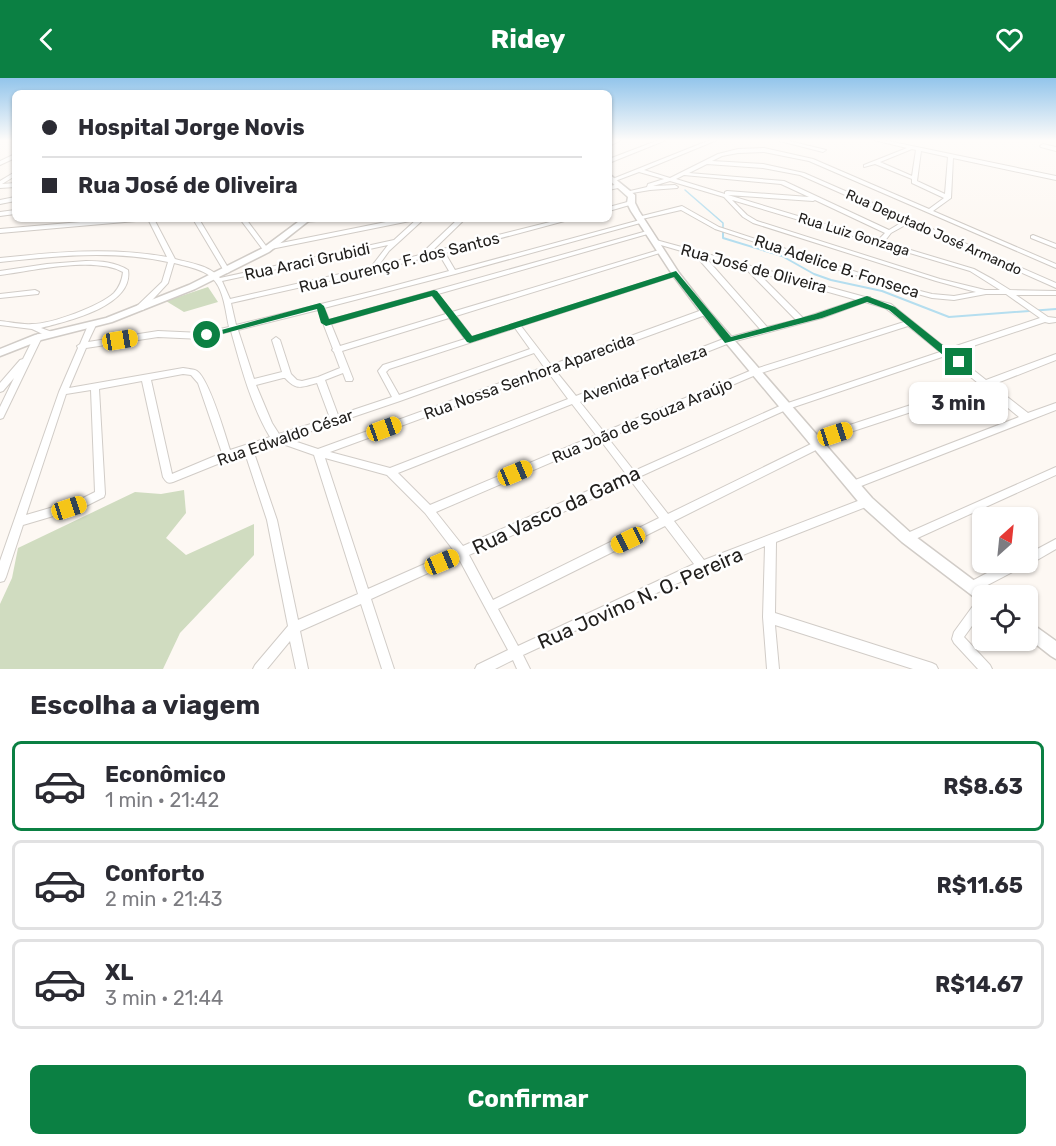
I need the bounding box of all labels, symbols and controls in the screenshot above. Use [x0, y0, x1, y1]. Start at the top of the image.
icon: back [30, 23, 63, 56]
text: Ridey [491, 23, 565, 55]
icon: heart [993, 23, 1026, 56]
text: Hospital Jorge Novis [78, 114, 305, 141]
text: Rua José de Oliveira [78, 172, 298, 199]
street label: Rua Deputado José Armando [843, 186, 1024, 279]
street label: Rua Luiz Gonzaga [796, 209, 912, 260]
street label: Rua Lourenço F. dos Santos [297, 228, 501, 297]
street label: Rua Adelice B. Fonseca [752, 231, 922, 302]
street label: Rua Araci Grubidi [243, 239, 372, 284]
street label: Rua José de Oliveira [679, 240, 829, 297]
route start [193, 321, 220, 348]
car [101, 328, 139, 352]
street label: Rua Nossa Senhora Aparecida [421, 329, 637, 424]
street label: Avenida Fortaleza [579, 341, 710, 406]
route end [945, 348, 972, 375]
street label: Rua João de Souza Araújo [549, 374, 735, 467]
callout: 3 min [910, 383, 1008, 425]
text: 3 min [931, 391, 986, 415]
street label: Rua Edwaldo César [215, 405, 356, 470]
car [364, 414, 404, 444]
car [815, 420, 855, 448]
car [495, 458, 535, 488]
street label: Rua Vasco da Gama [468, 461, 644, 559]
car [49, 494, 89, 522]
north arrow [972, 507, 1038, 573]
map controls [972, 507, 1038, 651]
car [608, 524, 648, 556]
street label: Rua Jovino N. O. Pereira [534, 542, 746, 654]
car [422, 547, 462, 577]
button: locate [972, 585, 1038, 651]
text: Escolha a viagem [30, 689, 260, 721]
icon: car [33, 759, 87, 813]
text: Econômico [105, 761, 226, 788]
text: R$8.63 [943, 773, 1023, 800]
text: 1 min · 21:42 [105, 788, 219, 812]
icon: car [33, 858, 87, 912]
text: Conforto [105, 860, 205, 887]
text: R$11.65 [937, 872, 1023, 899]
text: 2 min · 21:43 [105, 887, 223, 911]
icon: car [33, 957, 87, 1011]
text: XL [105, 959, 133, 986]
text: R$14.67 [935, 971, 1023, 998]
text: 3 min · 21:44 [105, 986, 223, 1010]
button: Confirmar [30, 1065, 1026, 1134]

